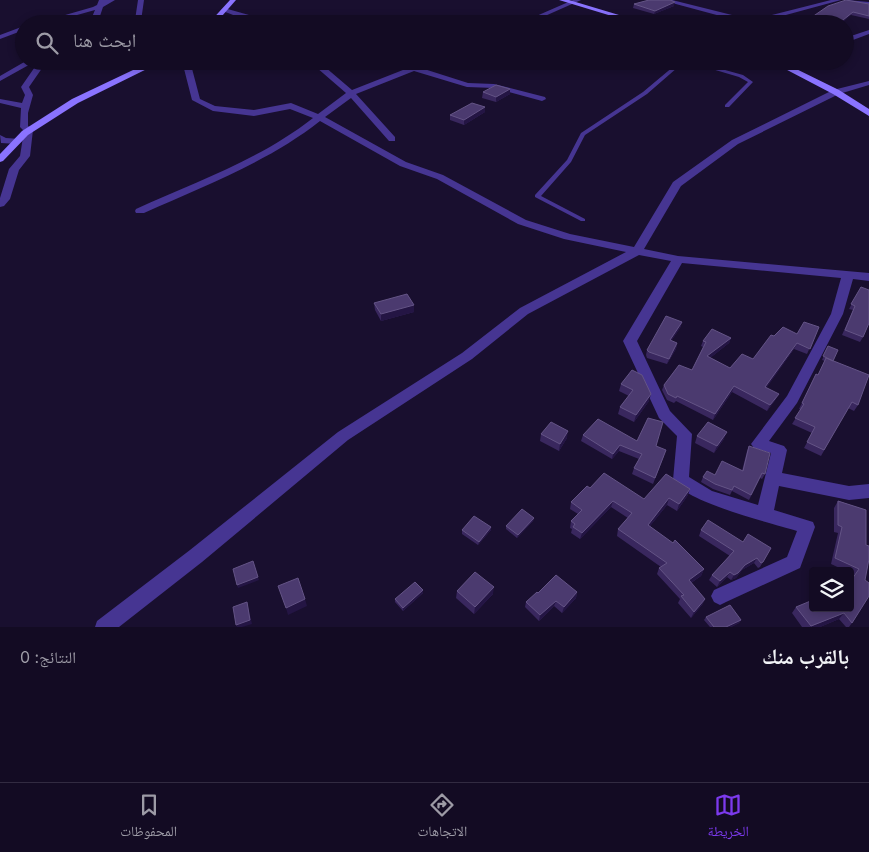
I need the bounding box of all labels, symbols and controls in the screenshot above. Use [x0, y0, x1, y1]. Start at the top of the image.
search box [15, 15, 854, 70]
icon: search [33, 29, 61, 57]
text: ابحث هنا [73, 29, 136, 52]
map controls [809, 567, 854, 612]
button: layers [809, 567, 854, 612]
text: بالقرب منك [762, 644, 849, 669]
text: النتائج: 0 [20, 647, 76, 667]
tab: المحفوظات [120, 791, 177, 845]
tab: الاتجاهات [418, 791, 467, 845]
tab: الخريطة [708, 791, 749, 845]

